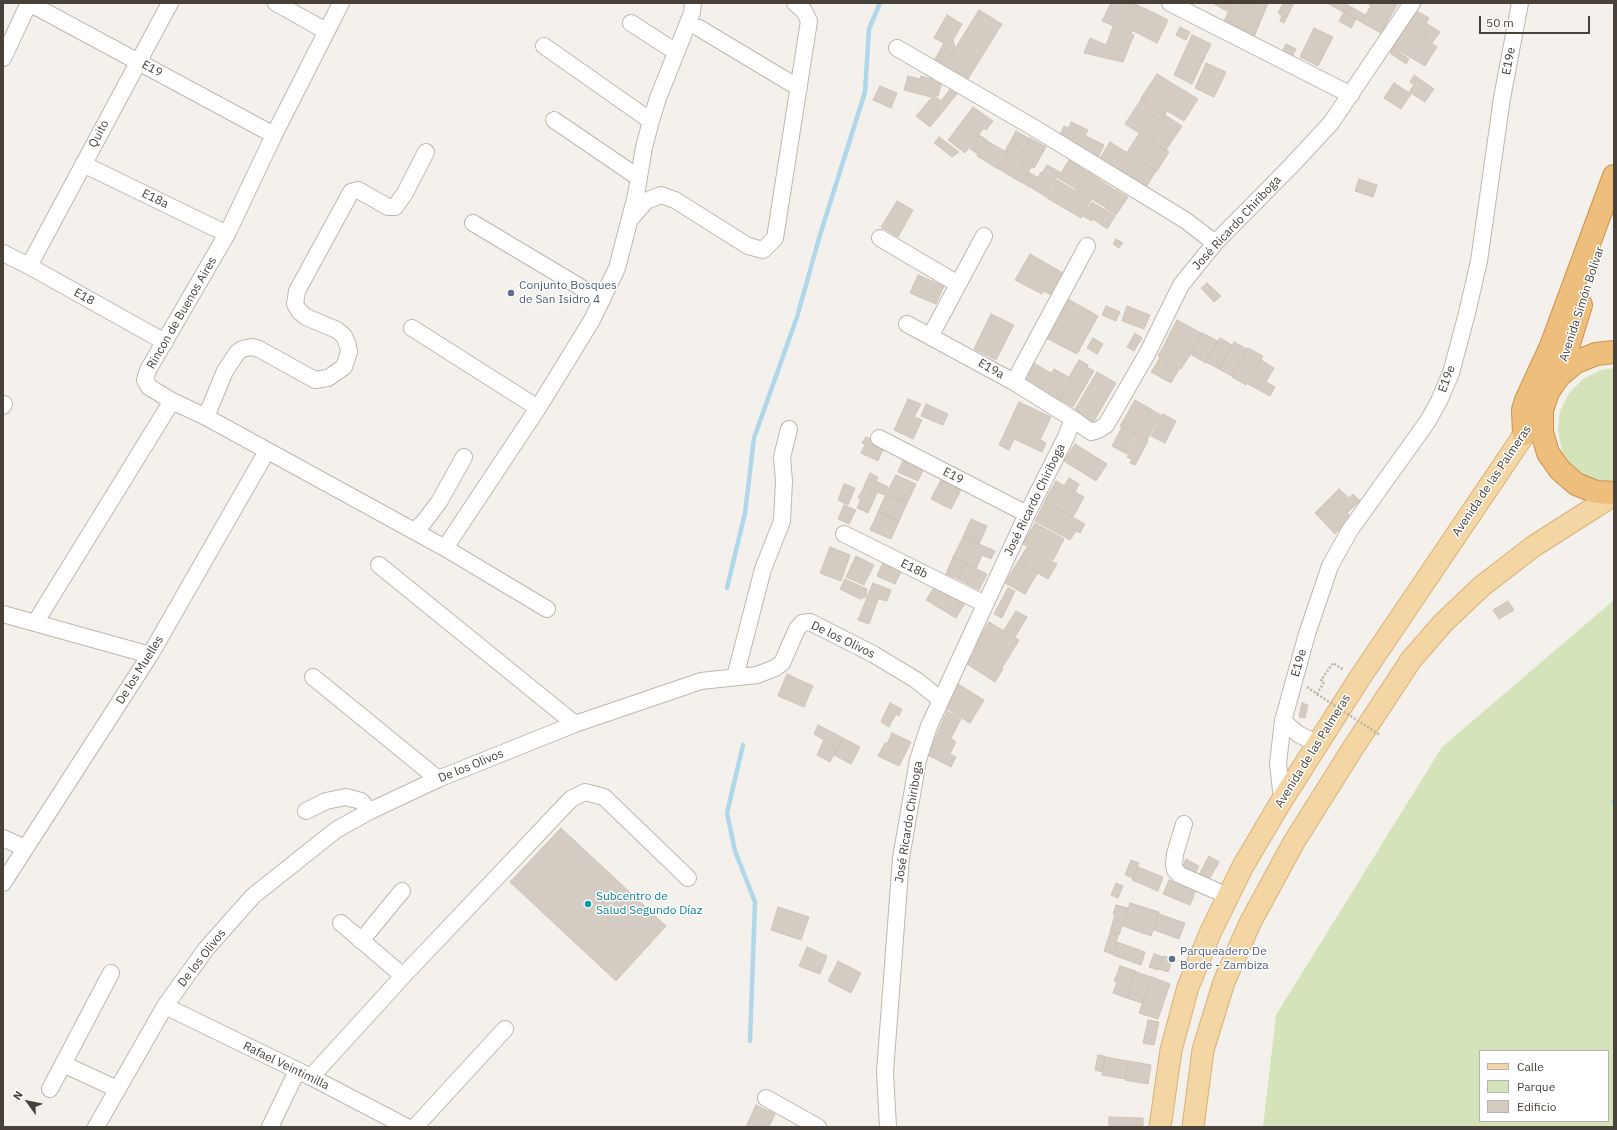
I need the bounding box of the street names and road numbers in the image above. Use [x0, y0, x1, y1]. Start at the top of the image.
street label: E19e [1499, 46, 1519, 76]
street label: E19 [139, 58, 165, 80]
street label: Quito [86, 118, 112, 150]
street label: José Ricardo Chiriboga [1190, 173, 1284, 273]
street label: E18a [139, 186, 171, 212]
street label: Avenida Simón Bolívar [1557, 245, 1607, 363]
street label: Rincon de Buenos Aires [144, 254, 220, 372]
street label: E18 [71, 286, 97, 308]
street label: E19a [975, 356, 1007, 382]
street label: E19e [1435, 363, 1459, 395]
street label: Avenida de las Palmeras [1449, 423, 1535, 539]
street label: José Ricardo Chiriboga [1002, 442, 1068, 558]
street label: E19 [940, 465, 966, 487]
street label: E18b [898, 556, 930, 582]
street label: De los Olivos [809, 618, 877, 662]
street label: De los Muelles [113, 633, 167, 707]
street label: E19e [1288, 648, 1310, 678]
street label: Avenida de las Palmeras [1272, 692, 1354, 810]
street label: De los Olivos [436, 746, 506, 786]
street label: José Ricardo Chiriboga [892, 760, 926, 884]
street label: De los Olivos [175, 926, 229, 990]
street label: Rafael Veintimilla [241, 1039, 331, 1093]

